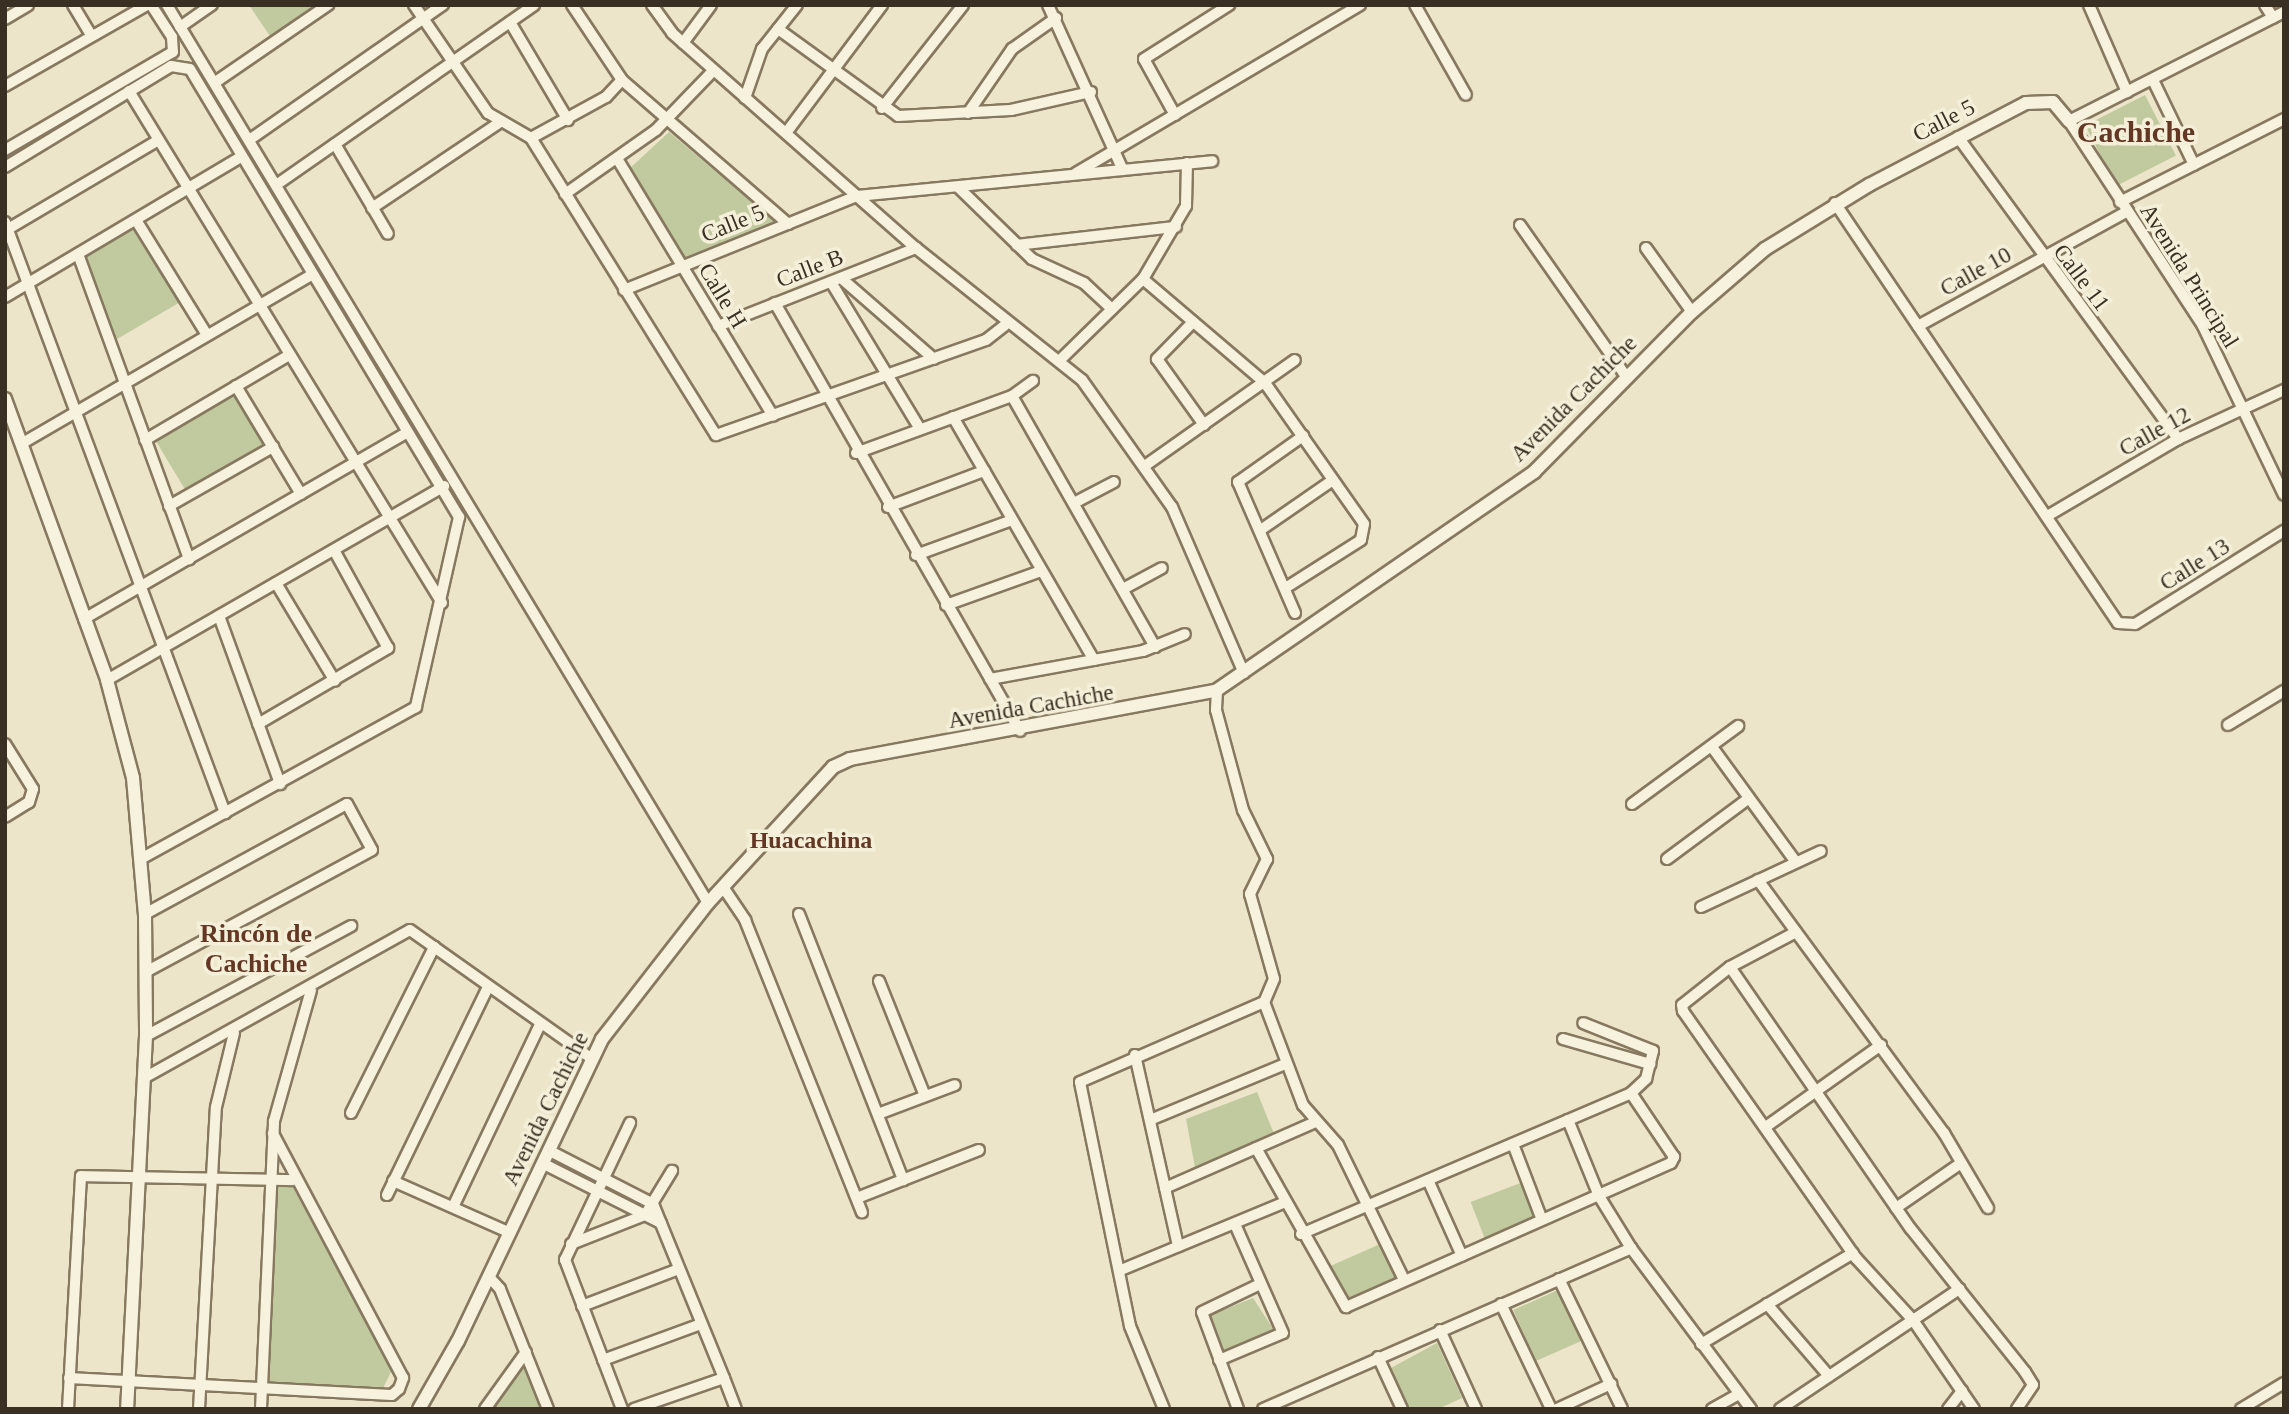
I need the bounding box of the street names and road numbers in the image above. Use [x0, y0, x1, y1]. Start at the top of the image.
street label: Calle 5 [1908, 94, 1980, 148]
street label: Calle 5 [697, 199, 769, 249]
street label: Avenida Principal [2134, 199, 2244, 353]
street label: Calle 11 [2047, 239, 2115, 317]
street label: Calle 10 [1936, 241, 2016, 303]
street label: Calle B [773, 244, 847, 294]
street label: Calle H [692, 259, 752, 333]
street label: Avenida Cachiche [1505, 330, 1643, 468]
street label: Calle 12 [2115, 401, 2195, 463]
street label: Calle 13 [2155, 533, 2235, 597]
street label: Avenida Cachiche [946, 679, 1116, 735]
street label: Avenida Cachiche [497, 1028, 595, 1190]

